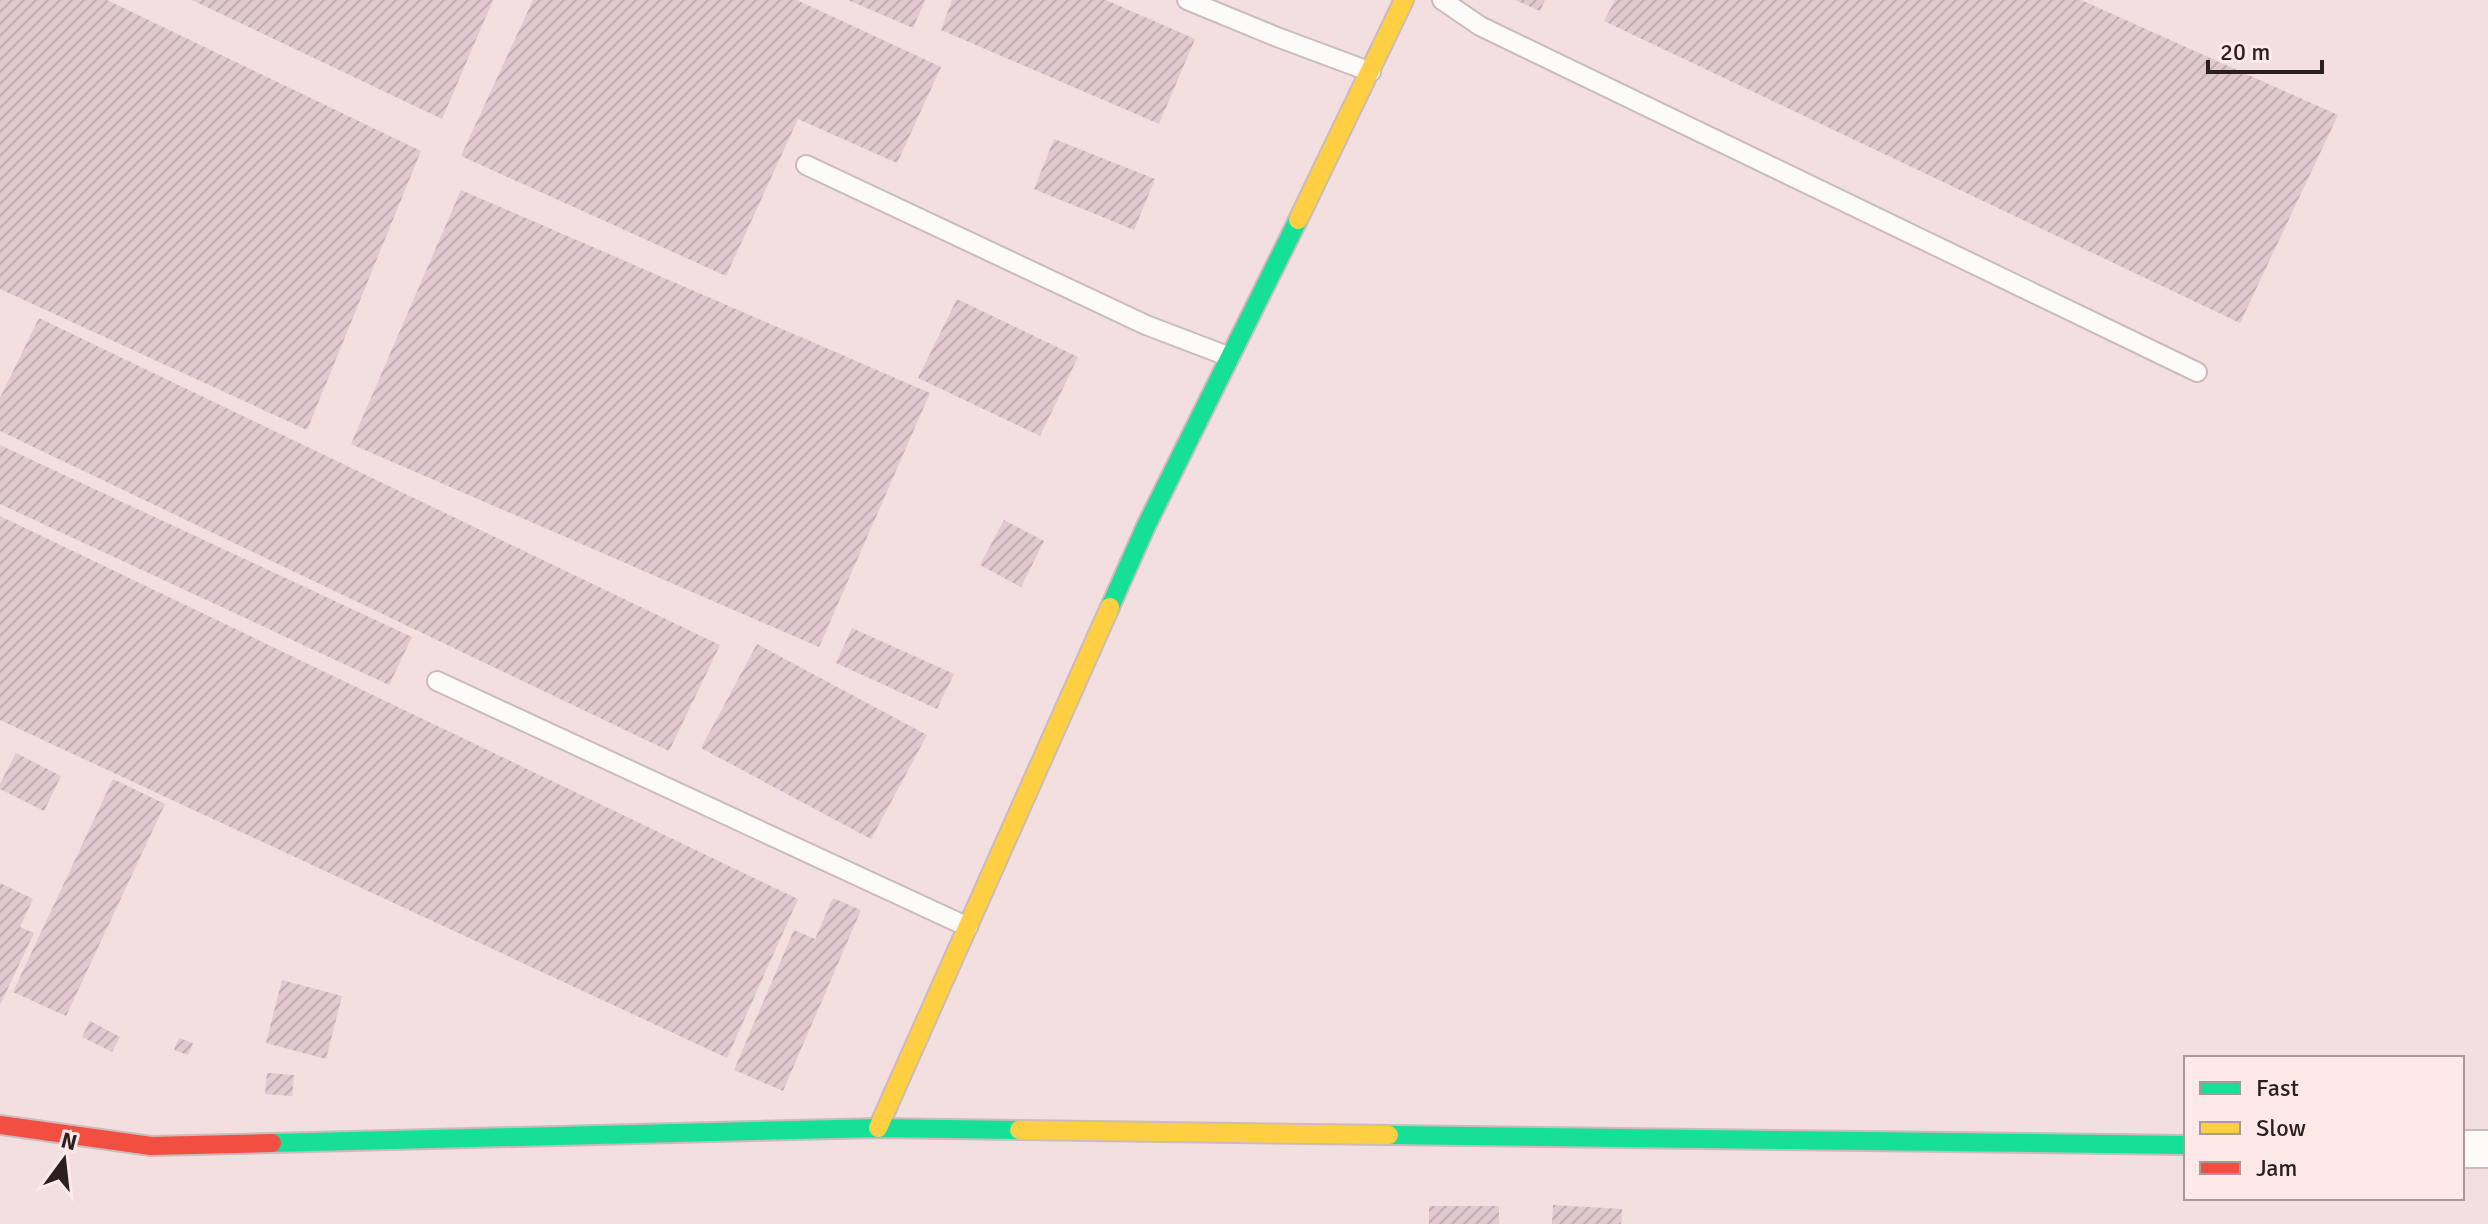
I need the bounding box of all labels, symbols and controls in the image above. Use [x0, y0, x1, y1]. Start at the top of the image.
scale bar [2208, 24, 2322, 74]
text: 20 m [2220, 37, 2270, 67]
legend [2184, 1056, 2464, 1200]
text: Fast [2256, 1073, 2299, 1103]
text: Slow [2256, 1113, 2306, 1143]
north arrow [24, 1120, 104, 1200]
text: N [58, 1126, 80, 1156]
text: Jam [2256, 1153, 2297, 1183]

